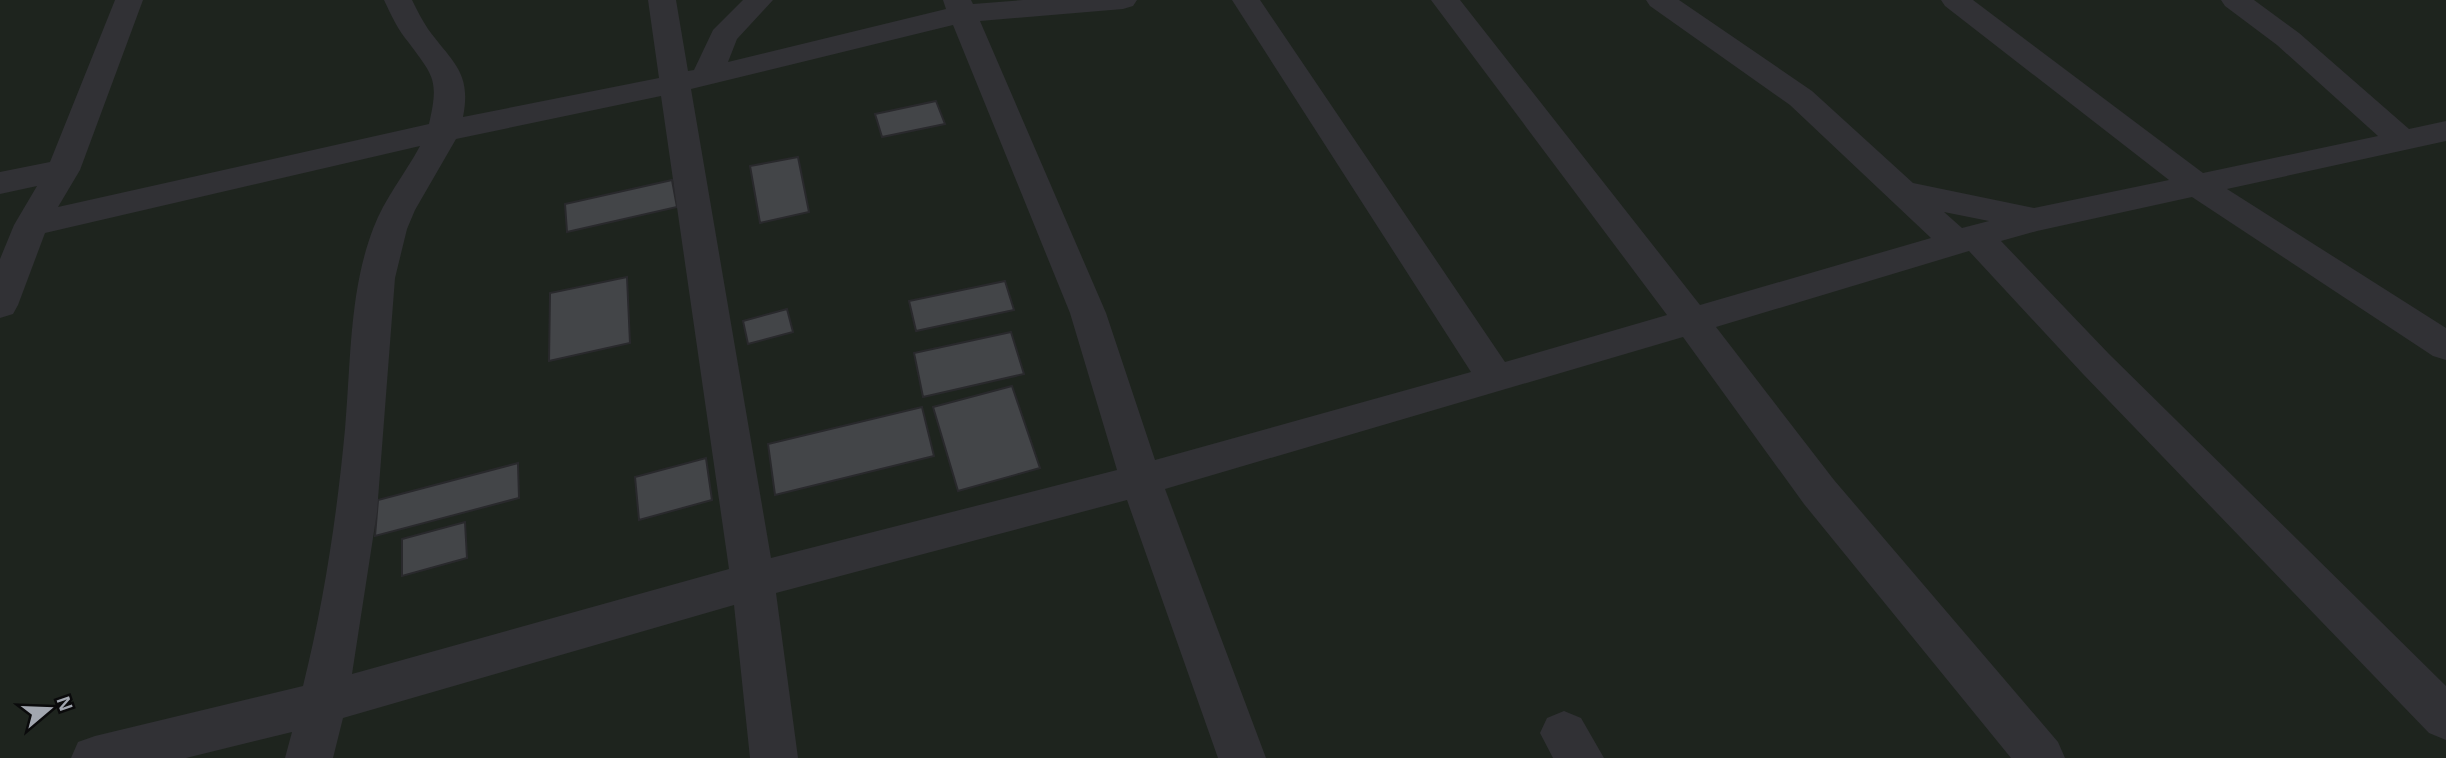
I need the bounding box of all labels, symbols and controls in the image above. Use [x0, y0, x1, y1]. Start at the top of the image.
north arrow [14, 674, 84, 744]
text: N [52, 694, 77, 714]

